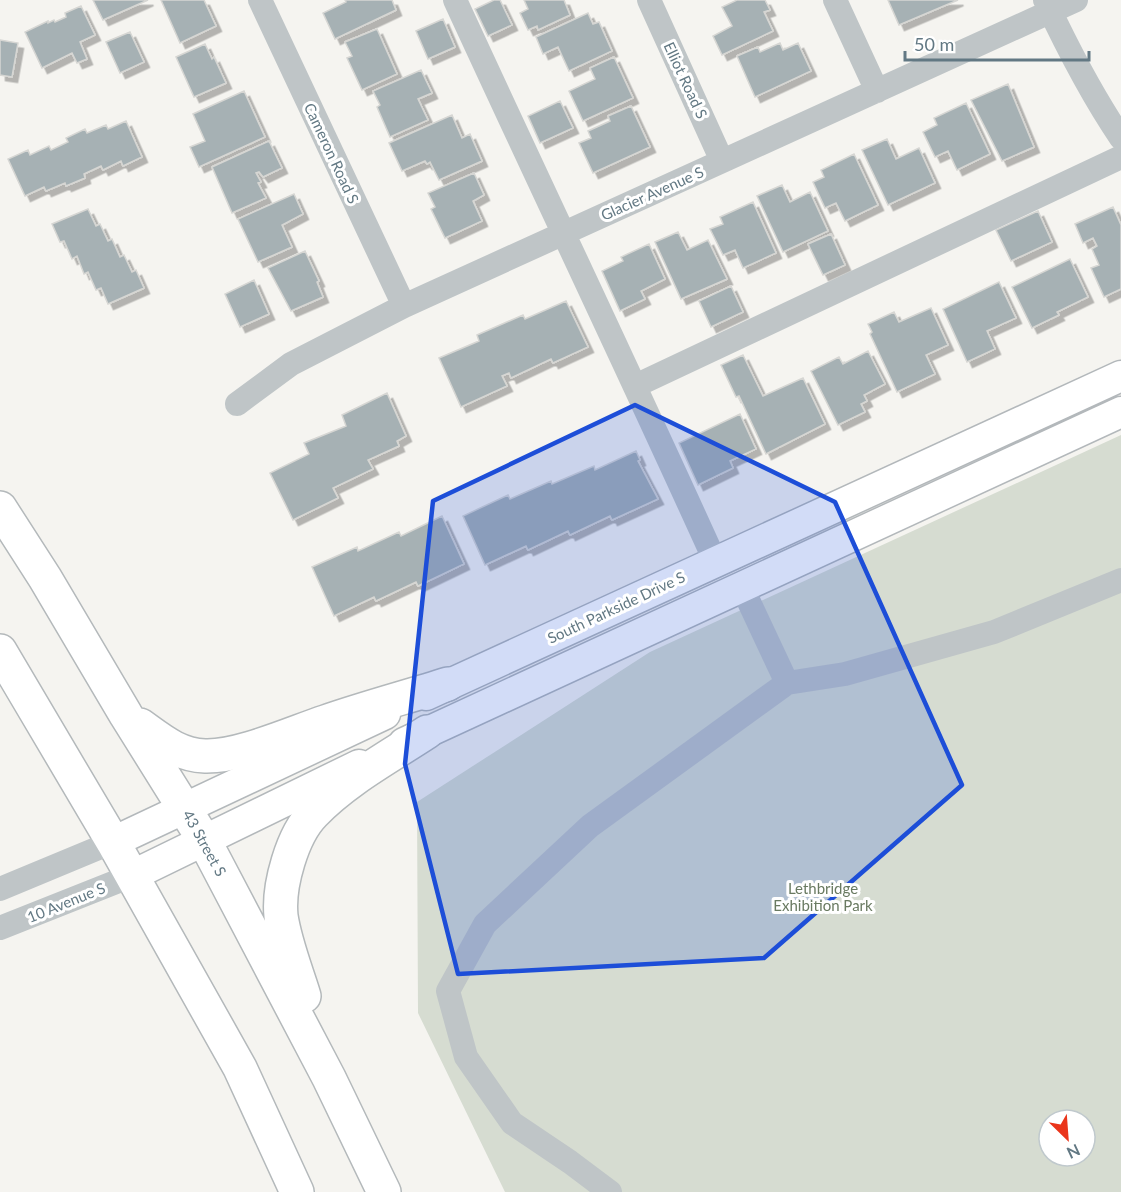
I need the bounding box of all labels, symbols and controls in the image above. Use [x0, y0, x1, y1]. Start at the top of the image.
scale bar [905, 24, 1090, 62]
text: 50 m [914, 33, 954, 55]
street label: Elliot Road S [660, 39, 712, 121]
street label: Cameron Road S [301, 100, 363, 206]
street label: Glacier Avenue S [598, 162, 706, 224]
street label: South Parkside Drive S [544, 567, 688, 647]
street label: 43 Street S [180, 807, 230, 879]
street label: 10 Avenue S [24, 878, 108, 926]
park label: Lethbridge Exhibition Park [773, 879, 873, 914]
north arrow [1037, 1108, 1097, 1168]
text: N [1064, 1141, 1083, 1163]

